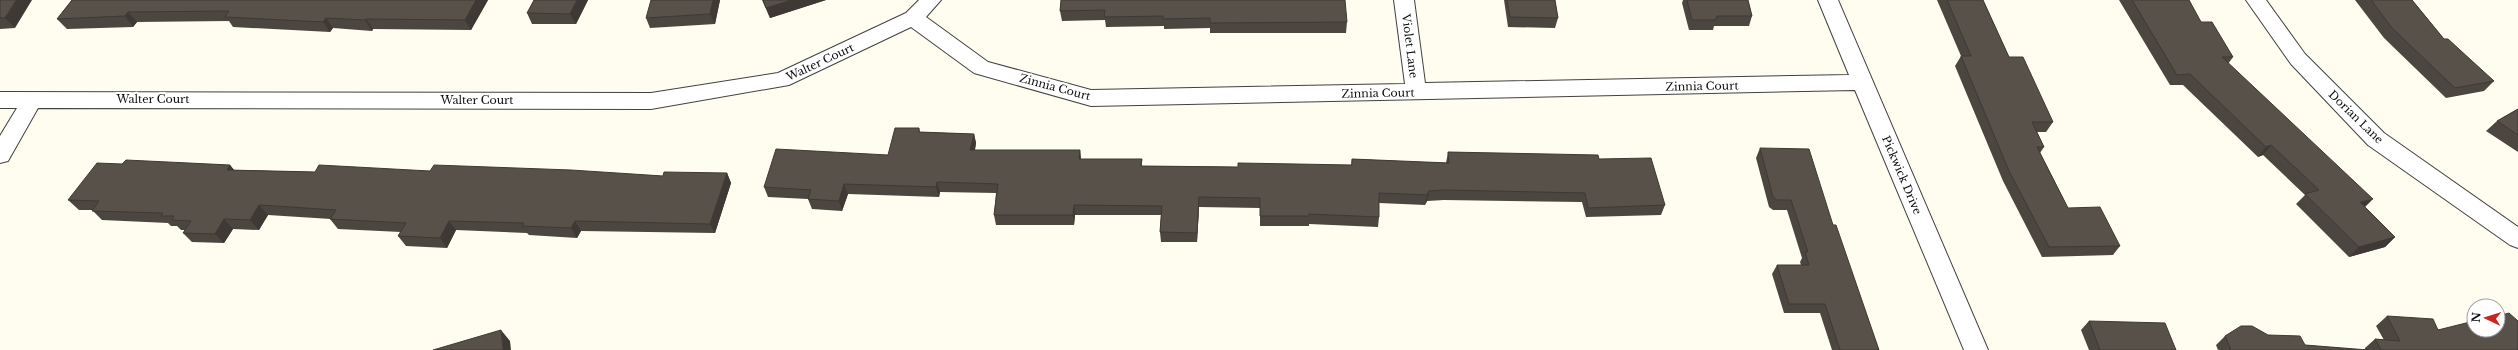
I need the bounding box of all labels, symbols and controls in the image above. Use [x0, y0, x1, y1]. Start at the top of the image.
street label: Violet Lane [1399, 12, 1421, 79]
street label: Walter Court [783, 40, 857, 84]
street label: Zinnia Court [1018, 71, 1093, 103]
street label: Zinnia Court [1665, 78, 1739, 94]
street label: Zinnia Court [1341, 85, 1415, 101]
street label: Dorian Lane [2326, 87, 2386, 147]
street label: Walter Court [115, 92, 190, 106]
street label: Walter Court [439, 93, 514, 107]
street label: Pickwick Drive [1879, 134, 1925, 216]
north arrow [2466, 298, 2506, 338]
text: N [2469, 311, 2483, 323]

